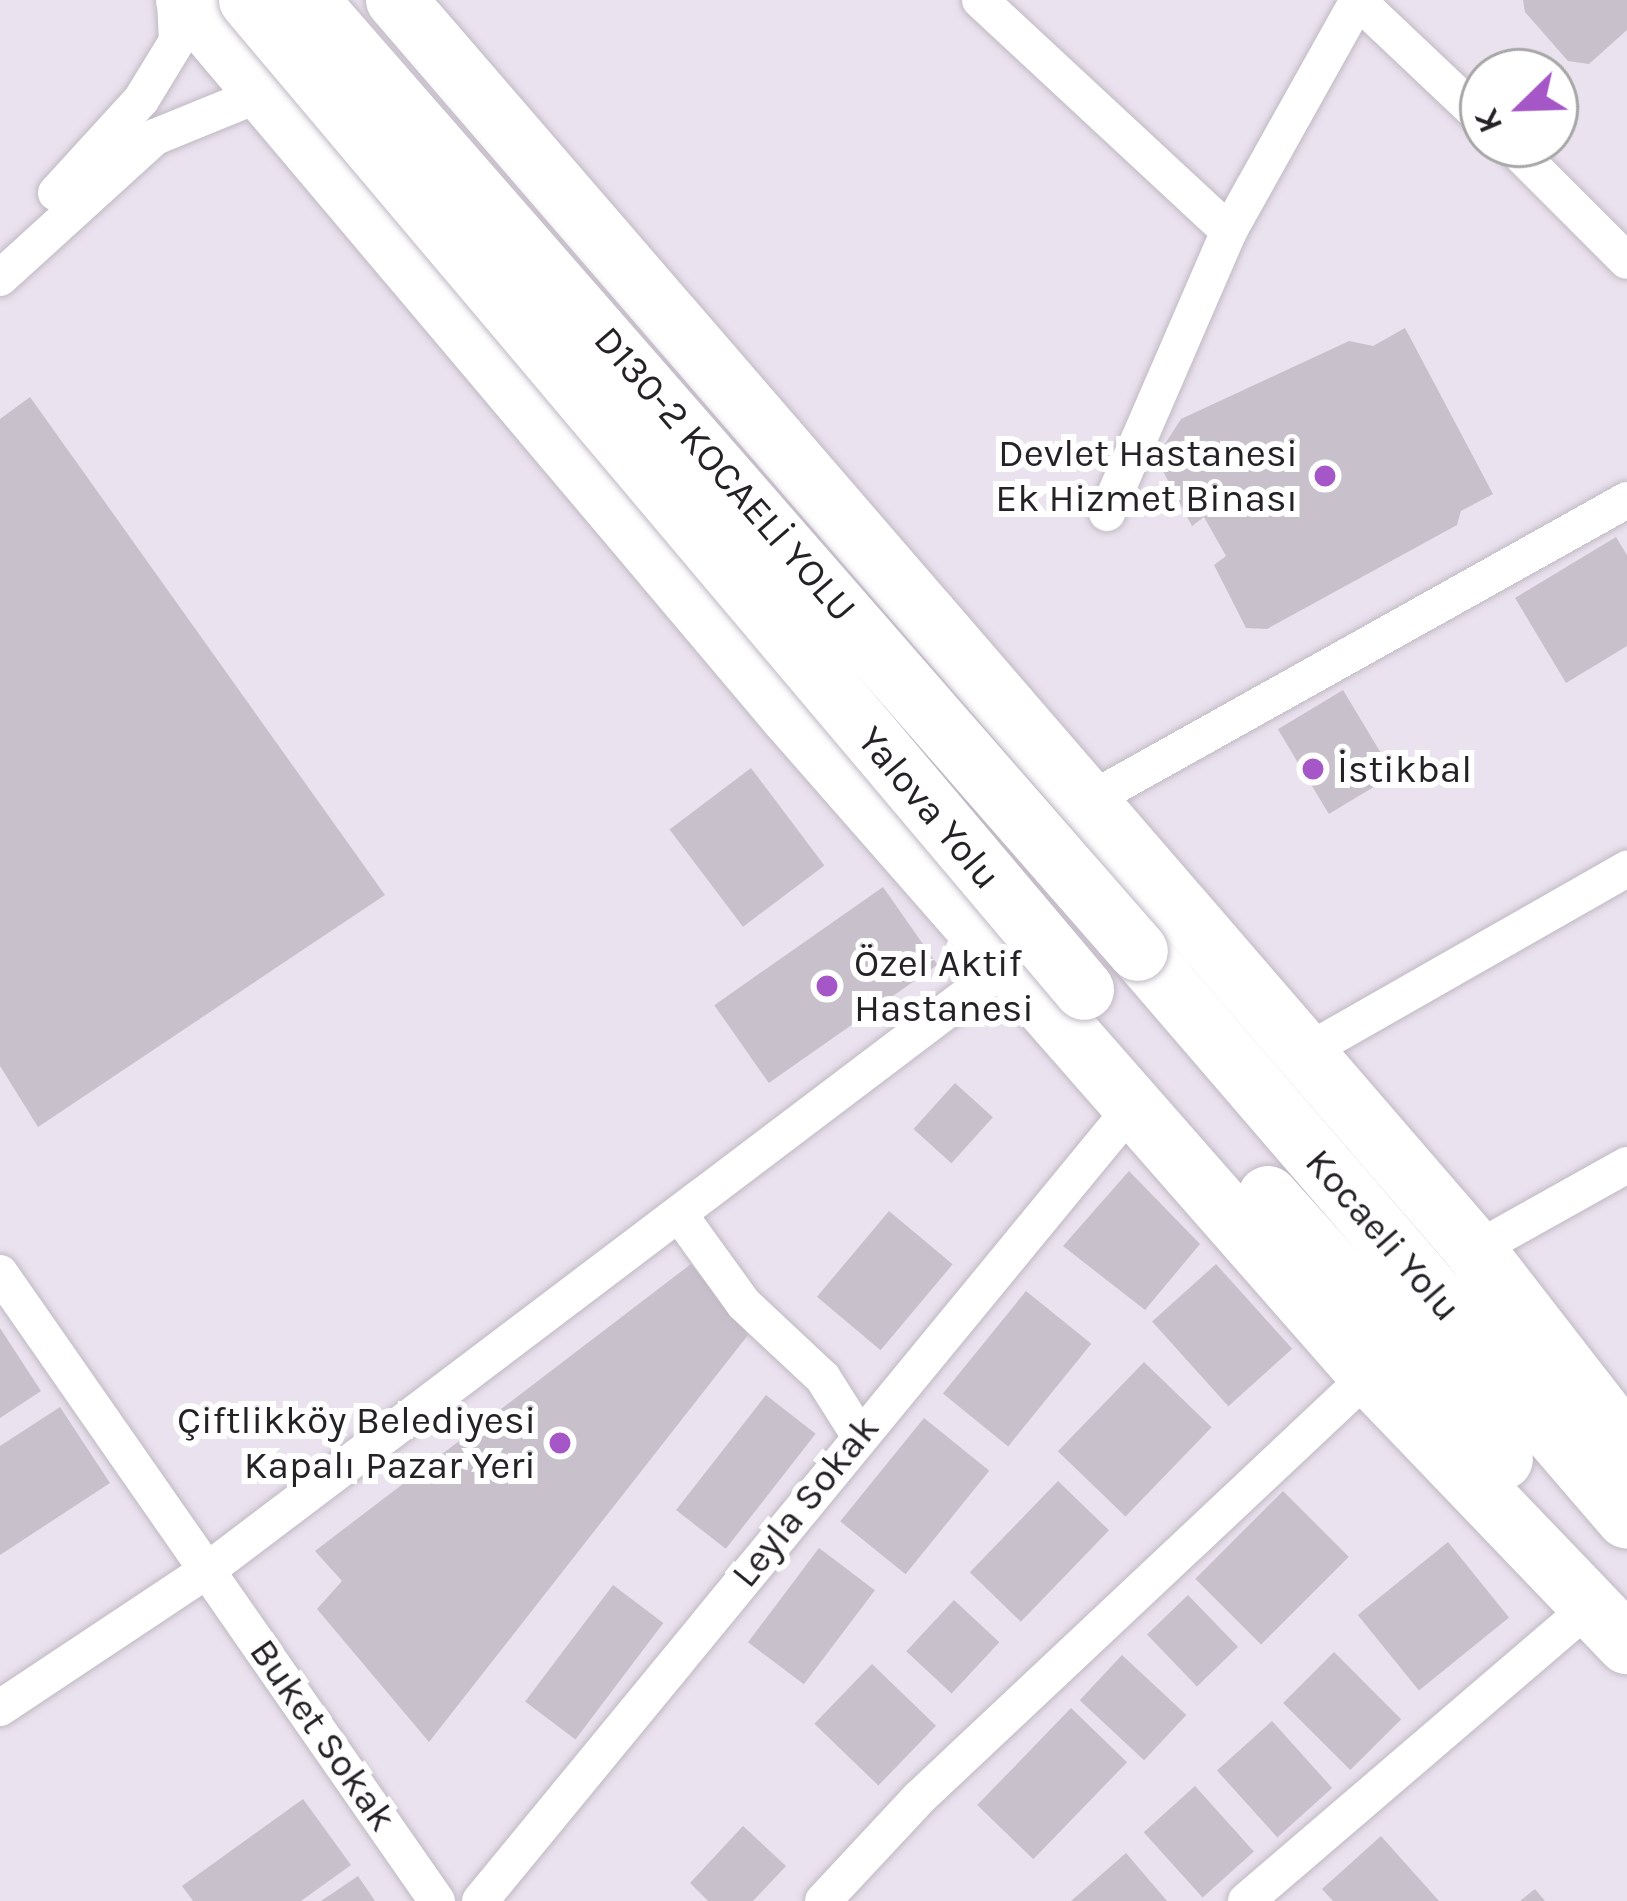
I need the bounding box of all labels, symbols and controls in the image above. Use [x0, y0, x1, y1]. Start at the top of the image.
north arrow [1459, 48, 1579, 168]
text: K [1467, 104, 1510, 138]
street label: D130-2 KOCAELİ YOLU [584, 317, 866, 631]
place label: Devlet Hastanesi Ek Hizmet Binası [995, 431, 1298, 522]
marker: Devlet Hastanesi Ek Hizmet Binası [1309, 460, 1341, 492]
street label: Yalova Yolu [848, 717, 1010, 899]
place label: İstikbal [1337, 746, 1472, 792]
marker: İstikbal [1300, 756, 1326, 782]
place label: Özel Aktif Hastanesi [854, 941, 1034, 1032]
marker: Özel Aktif Hastanesi [811, 970, 843, 1002]
street label: Kocaeli̇ Yolu [1295, 1139, 1471, 1331]
place label: Çiftlikköy Belediyesi Kapalı Pazar Yeri [177, 1398, 536, 1489]
street label: Leyla Sokak [721, 1405, 889, 1597]
marker: Çiftlikköy Belediyesi Kapalı Pazar Yeri [547, 1430, 573, 1456]
street label: Buket Sokak [240, 1630, 406, 1840]

